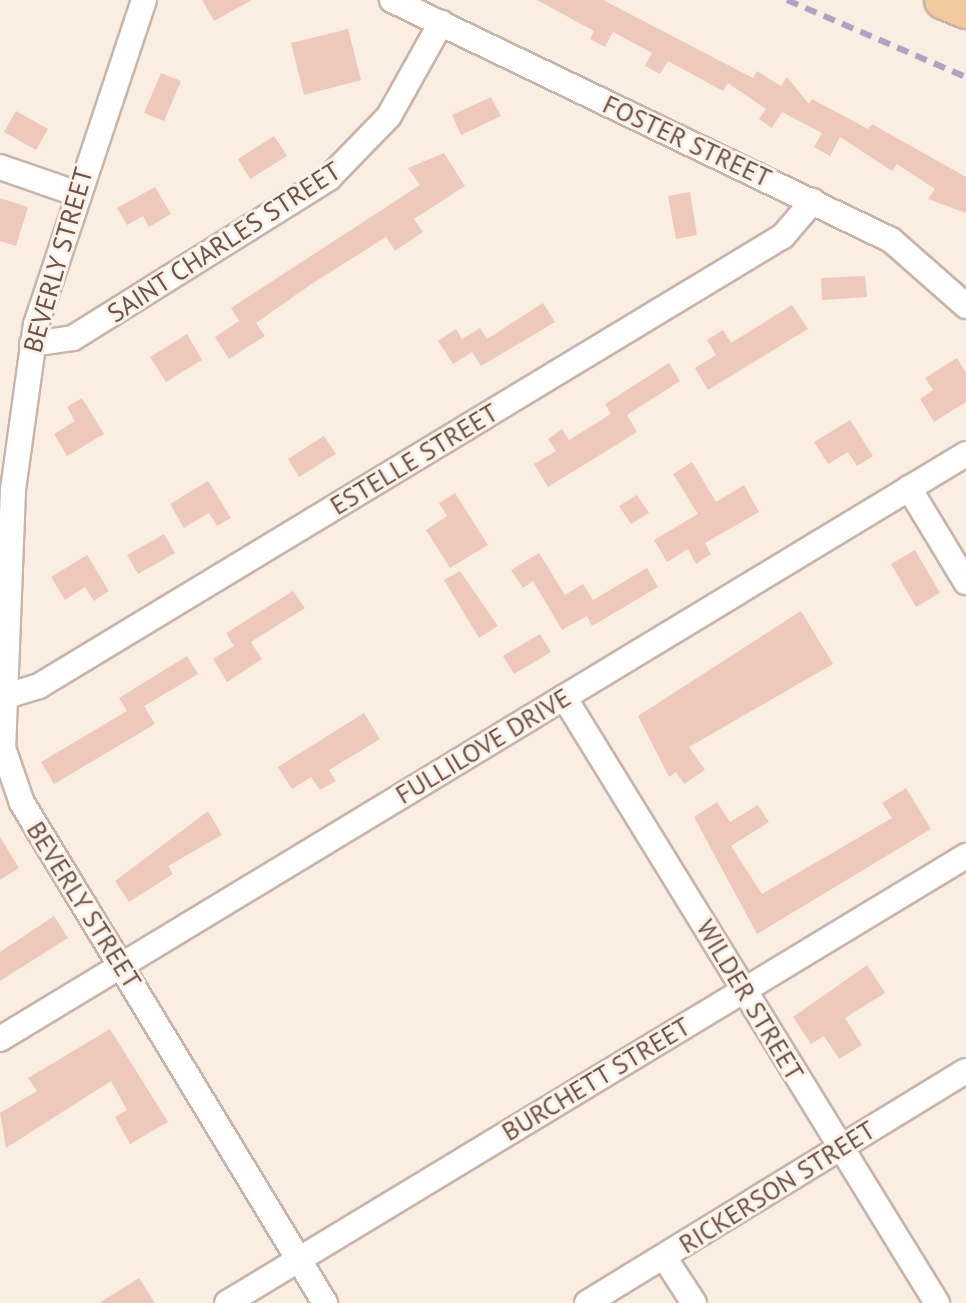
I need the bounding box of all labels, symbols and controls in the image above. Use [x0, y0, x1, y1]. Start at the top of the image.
street label: FOSTER STREET [598, 88, 776, 194]
street label: SAINT CHARLES STREET [101, 155, 347, 329]
street label: BEVERLY STREET [17, 164, 99, 356]
street label: ESTELLE STREET [325, 397, 503, 521]
street label: FULLILOVE DRIVE [390, 682, 576, 810]
street label: BEVERLY STREET [20, 816, 148, 994]
street label: WILDER STREET [690, 914, 810, 1086]
street label: BURCHETT STREET [496, 1010, 696, 1148]
street label: RICKERSON STREET [673, 1114, 881, 1260]

